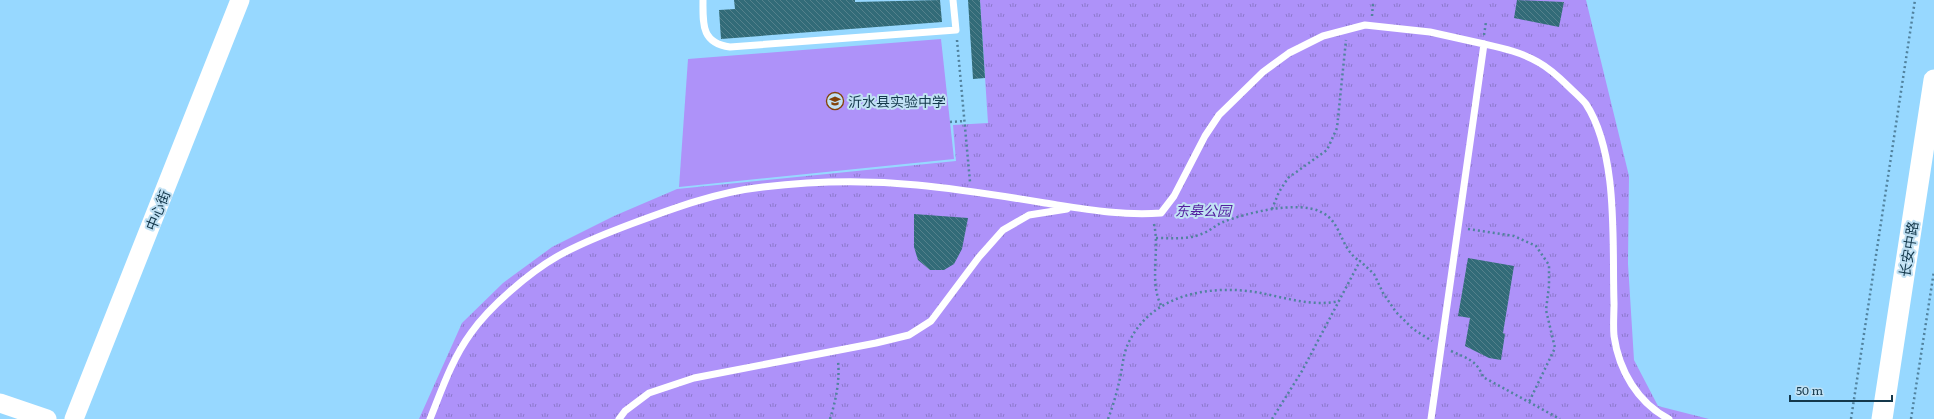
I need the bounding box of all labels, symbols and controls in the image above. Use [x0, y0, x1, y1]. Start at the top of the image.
school or university icon: 沂水县实验中学 [825, 91, 845, 111]
place label: 沂水县实验中学 [848, 91, 946, 111]
street label: 中心街 [140, 187, 174, 233]
park label: 东皋公园 [1175, 200, 1233, 220]
street label: 长安中路 [1894, 220, 1922, 278]
scale bar [1790, 377, 1892, 403]
text: 50 m [1796, 381, 1823, 399]

